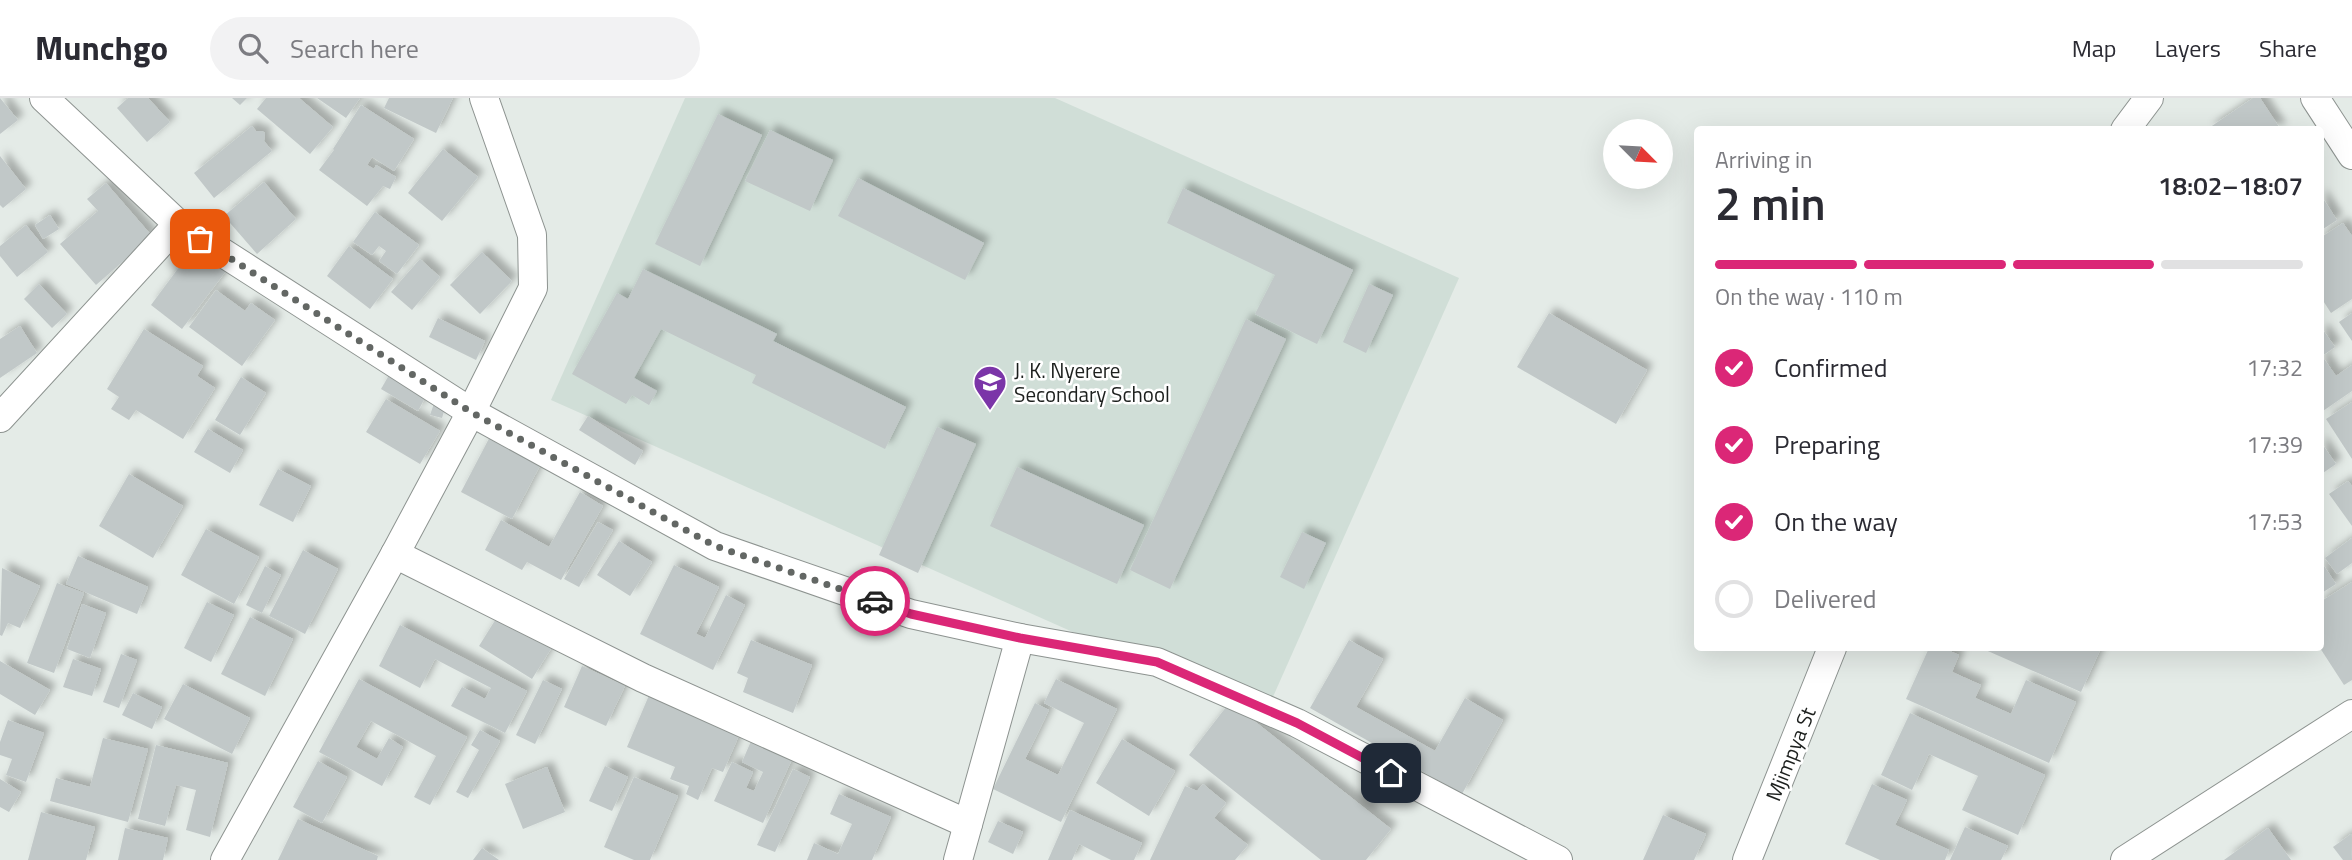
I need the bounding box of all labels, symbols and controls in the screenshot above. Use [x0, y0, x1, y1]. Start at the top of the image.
search box [210, 17, 700, 80]
text: Munchgo [35, 23, 168, 73]
icon: search [234, 29, 272, 67]
text: Search here [290, 29, 419, 68]
text: Map [2072, 30, 2117, 66]
text: Layers [2155, 30, 2221, 66]
text: Share [2259, 30, 2317, 66]
north arrow [1603, 119, 1673, 189]
map controls [1603, 119, 1673, 189]
text: Arriving in [1715, 142, 1812, 177]
text: 18:02–18:07 [2158, 166, 2303, 205]
text: 2 min [1715, 168, 1826, 238]
pin [170, 209, 230, 269]
icon: bag [181, 220, 219, 258]
text: On the way · 110 m [1715, 279, 1903, 314]
text: Confirmed [1774, 348, 1888, 387]
icon: check [1715, 349, 1753, 387]
text: 17:32 [2246, 350, 2303, 385]
place label: J. K. Nyerere Secondary School [1014, 354, 1170, 410]
school or university icon: J. K. Nyerere Secondary School [971, 363, 1009, 412]
text: Preparing [1774, 425, 1880, 464]
icon: check [1715, 426, 1753, 464]
text: 17:39 [2246, 427, 2303, 462]
text: On the way [1774, 502, 1898, 541]
icon: check [1715, 503, 1753, 541]
text: 17:53 [2246, 504, 2303, 539]
courier [840, 566, 910, 636]
text: Delivered [1774, 579, 1877, 618]
icon: car [856, 582, 894, 620]
street label: Mjimpya St [1757, 702, 1824, 806]
pin [1361, 743, 1421, 803]
icon: home [1372, 754, 1410, 792]

